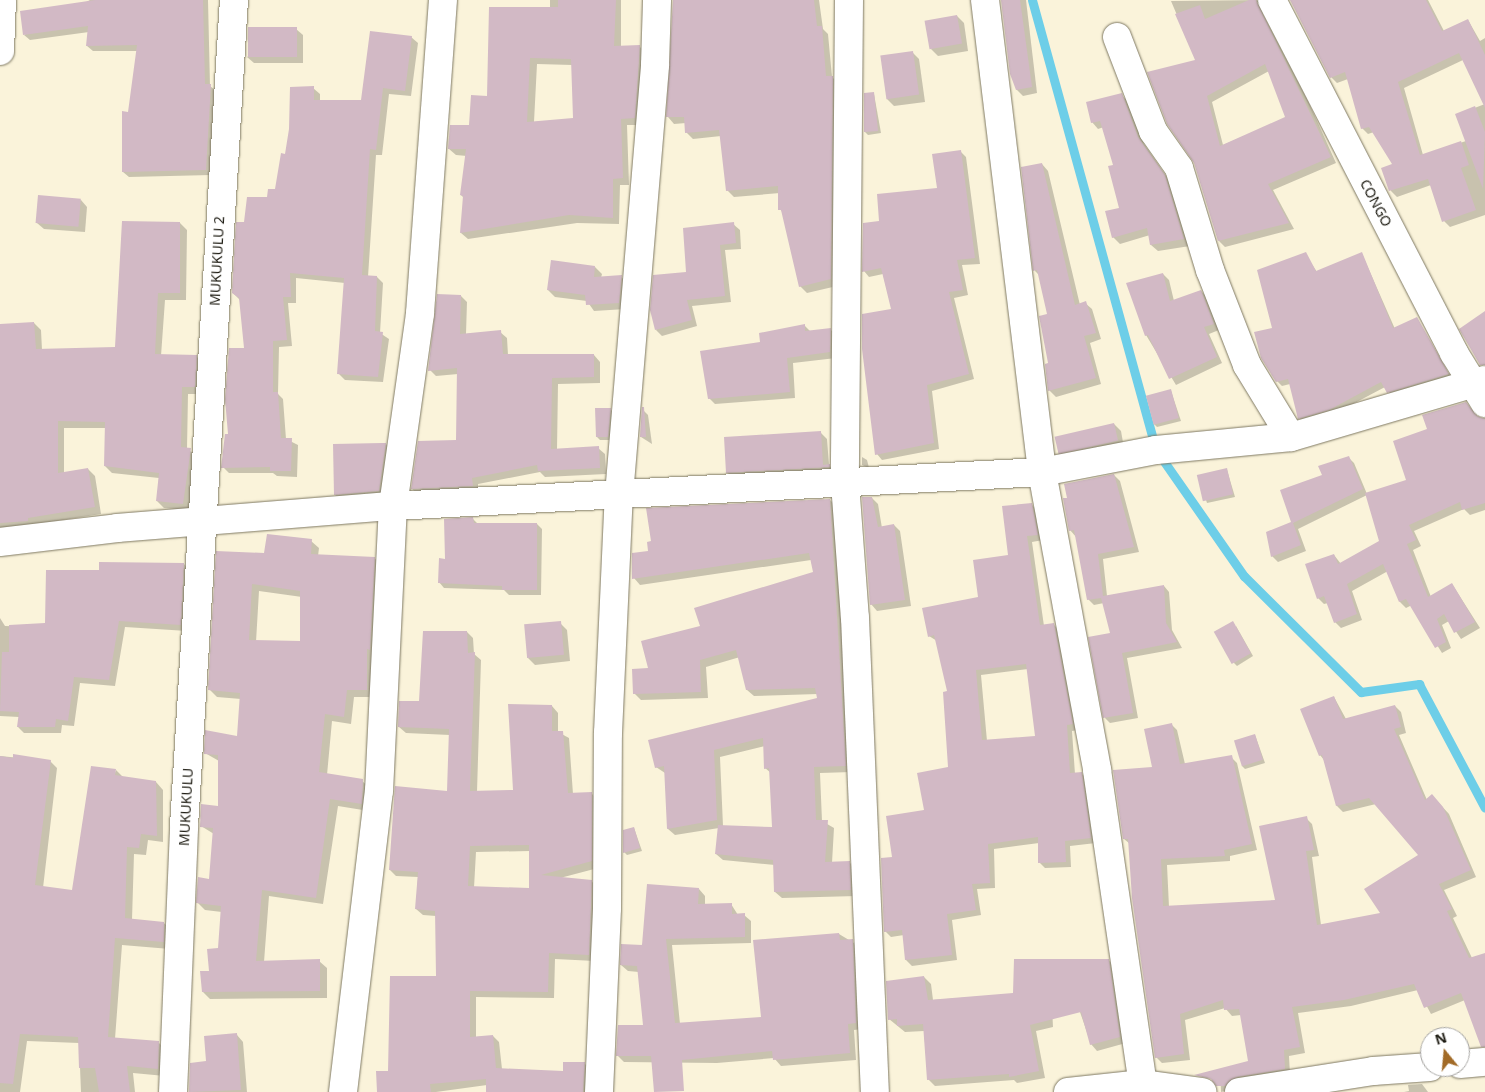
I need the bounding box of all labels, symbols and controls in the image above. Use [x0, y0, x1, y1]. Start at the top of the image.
street label: CONGO [1357, 176, 1395, 230]
street label: MUKUKULU 2 [206, 216, 228, 306]
street label: MUKUKULU [176, 768, 196, 846]
north arrow [1420, 1027, 1470, 1077]
text: N [1433, 1027, 1449, 1049]

